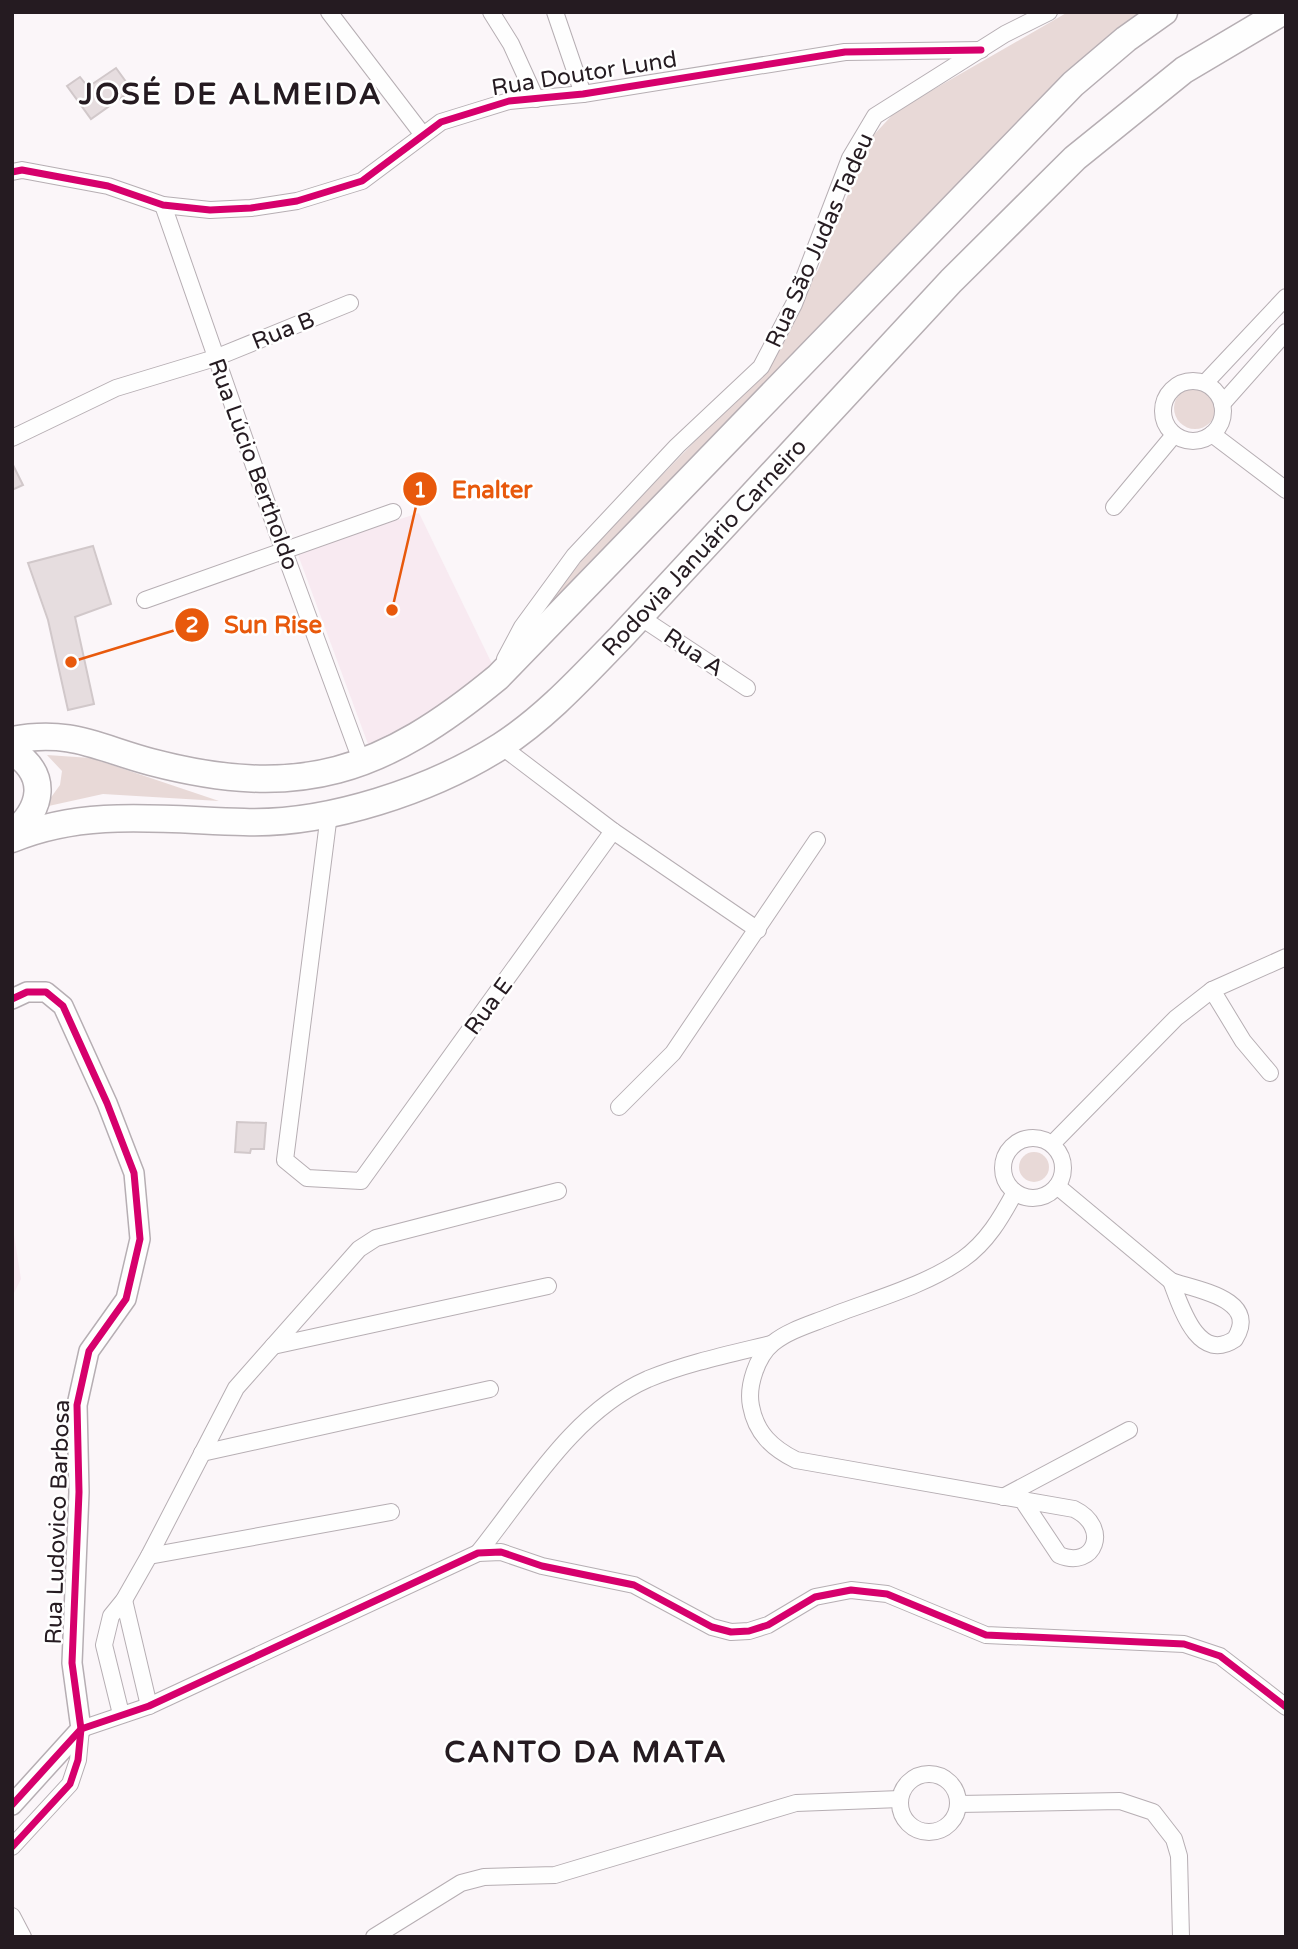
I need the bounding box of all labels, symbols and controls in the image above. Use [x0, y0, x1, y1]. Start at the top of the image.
street label: Rua Doutor Lund [489, 46, 679, 102]
district label: JOSÉ DE ALMEIDA [78, 75, 383, 113]
street label: Rua São Judas Tadeu [760, 129, 880, 352]
street label: Rua B [248, 306, 319, 356]
street label: Rua Lúcio Bertholdo [202, 355, 304, 574]
street label: Rodovia Januário Carneiro [596, 433, 813, 662]
callout: Enalter [402, 467, 546, 512]
text: Enalter [452, 476, 533, 505]
text: 1 [413, 478, 427, 503]
callout: Sun Rise [175, 602, 336, 647]
text: Sun Rise [224, 611, 323, 640]
text: 2 [185, 613, 199, 638]
street label: Rua A [658, 623, 729, 683]
street label: Rua E [459, 972, 519, 1041]
street label: Rua Ludovico Barbosa [40, 1399, 76, 1645]
district label: CANTO DA MATA [444, 1734, 728, 1771]

